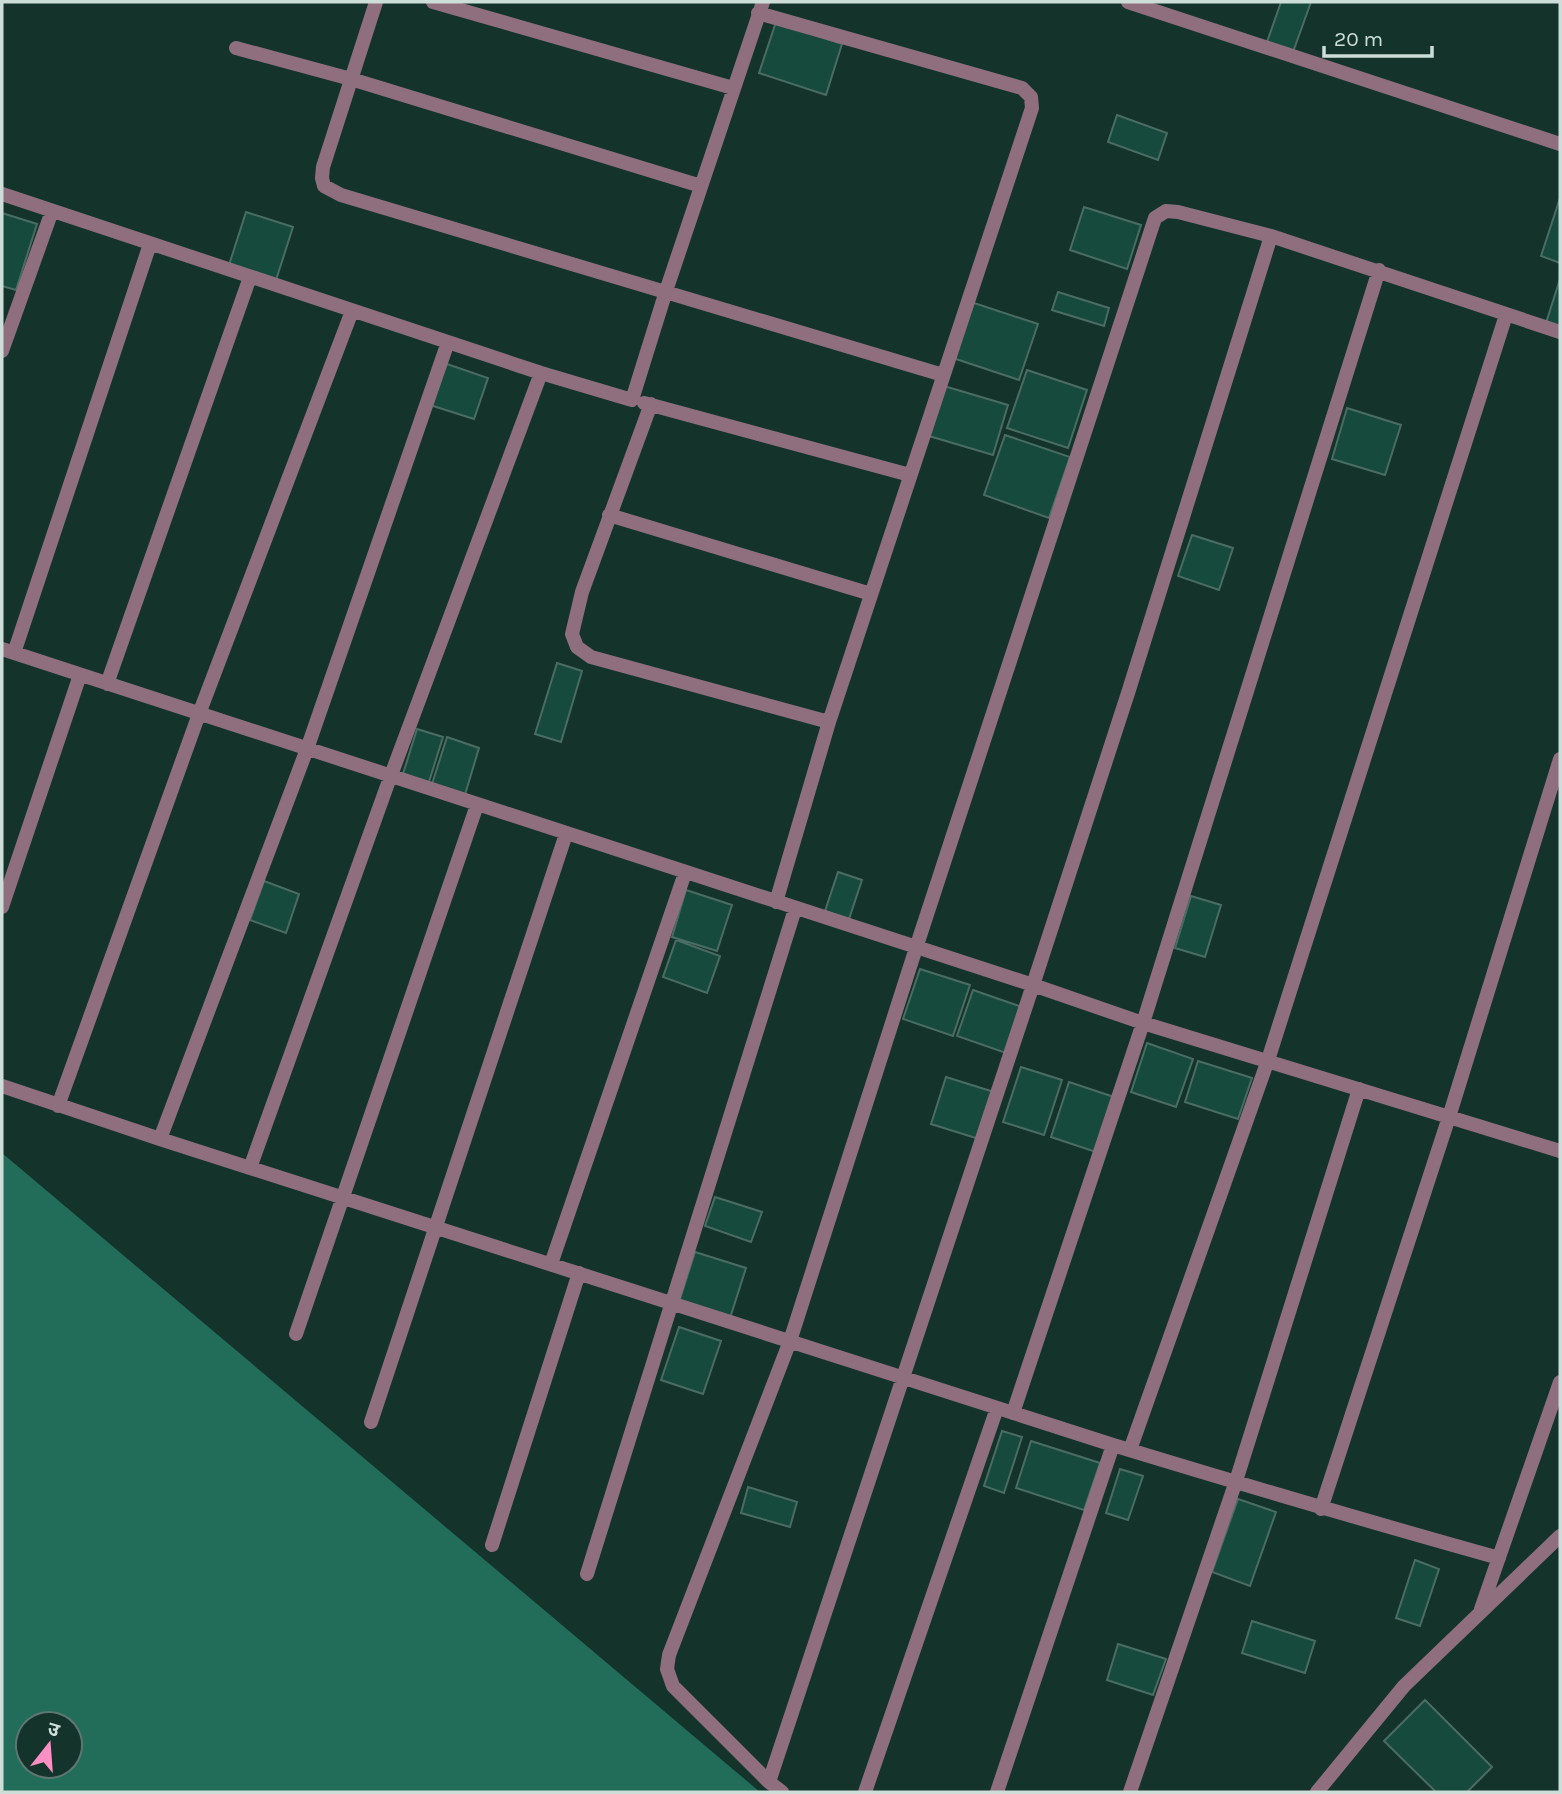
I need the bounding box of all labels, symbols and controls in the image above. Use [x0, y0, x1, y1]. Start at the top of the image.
scale bar [1324, 14, 1432, 58]
text: 20 m [1334, 27, 1383, 51]
north arrow [14, 1710, 84, 1780]
text: उ [45, 1718, 63, 1742]

